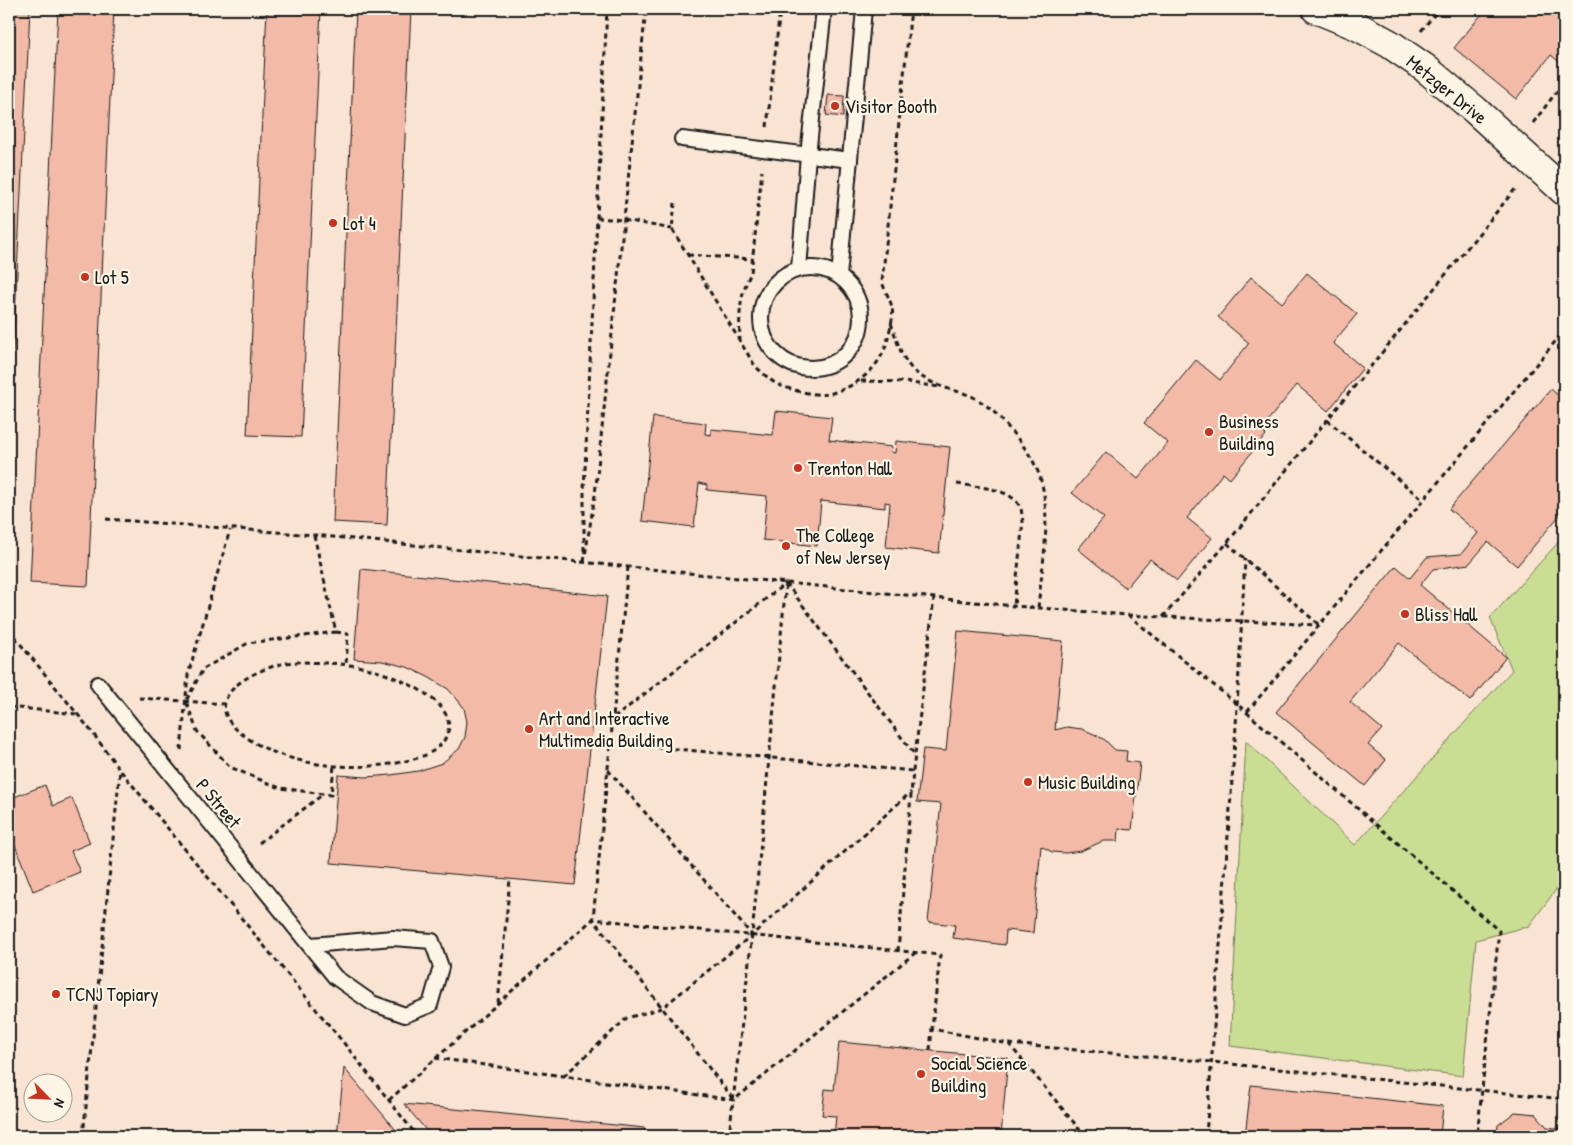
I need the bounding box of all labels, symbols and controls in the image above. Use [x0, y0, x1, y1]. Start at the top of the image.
street label: Metzger Drive [1401, 48, 1493, 130]
place label: Visitor Booth [845, 93, 937, 119]
marker: Visitor Booth [829, 100, 841, 112]
place label: Lot 4 [343, 210, 376, 236]
marker: Lot 4 [327, 217, 339, 229]
place label: Lot 5 [95, 264, 129, 290]
marker: Lot 5 [79, 271, 91, 283]
place label: Business Building [1219, 408, 1279, 456]
marker: Business Building [1203, 426, 1215, 438]
place label: Trenton Hall [808, 455, 893, 481]
marker: Trenton Hall [792, 462, 804, 474]
place label: The College of New Jersey [796, 522, 891, 570]
marker: The College of New Jersey [780, 540, 792, 552]
place label: Bliss Hall [1415, 601, 1478, 627]
marker: Bliss Hall [1399, 608, 1411, 620]
place label: Art and Interactive Multimedia Building [539, 705, 673, 753]
marker: Art and Interactive Multimedia Building [523, 723, 535, 735]
place label: Music Building [1038, 769, 1135, 795]
street label: P Street [190, 773, 248, 834]
marker: Music Building [1022, 776, 1034, 788]
place label: TCNJ Topiary [66, 981, 159, 1007]
marker: TCNJ Topiary [50, 988, 62, 1000]
place label: Social Science Building [931, 1050, 1028, 1098]
marker: Social Science Building [915, 1068, 927, 1080]
north arrow [22, 1072, 72, 1122]
text: N [50, 1096, 71, 1111]

